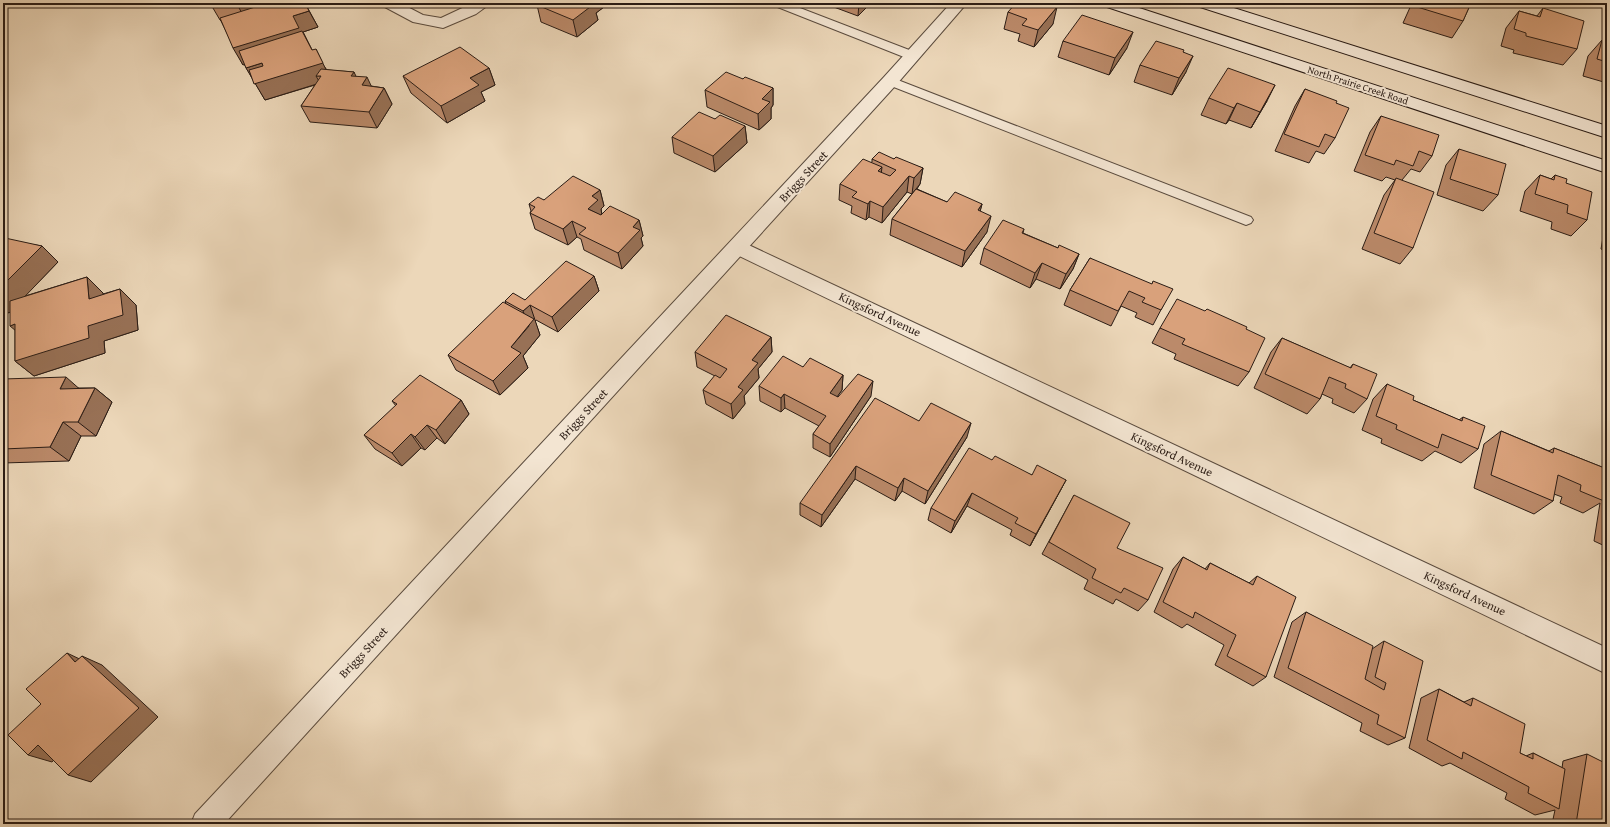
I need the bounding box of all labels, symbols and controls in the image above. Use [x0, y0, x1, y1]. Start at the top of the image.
street label: North Prairie Creek Road [1306, 62, 1411, 109]
street label: Briggs Street [775, 146, 832, 206]
street label: Kingsford Avenue [836, 288, 924, 341]
street label: Briggs Street [555, 384, 612, 444]
street label: Kingsford Avenue [1128, 428, 1216, 481]
street label: Kingsford Avenue [1421, 567, 1509, 620]
street label: Briggs Street [335, 622, 392, 682]

